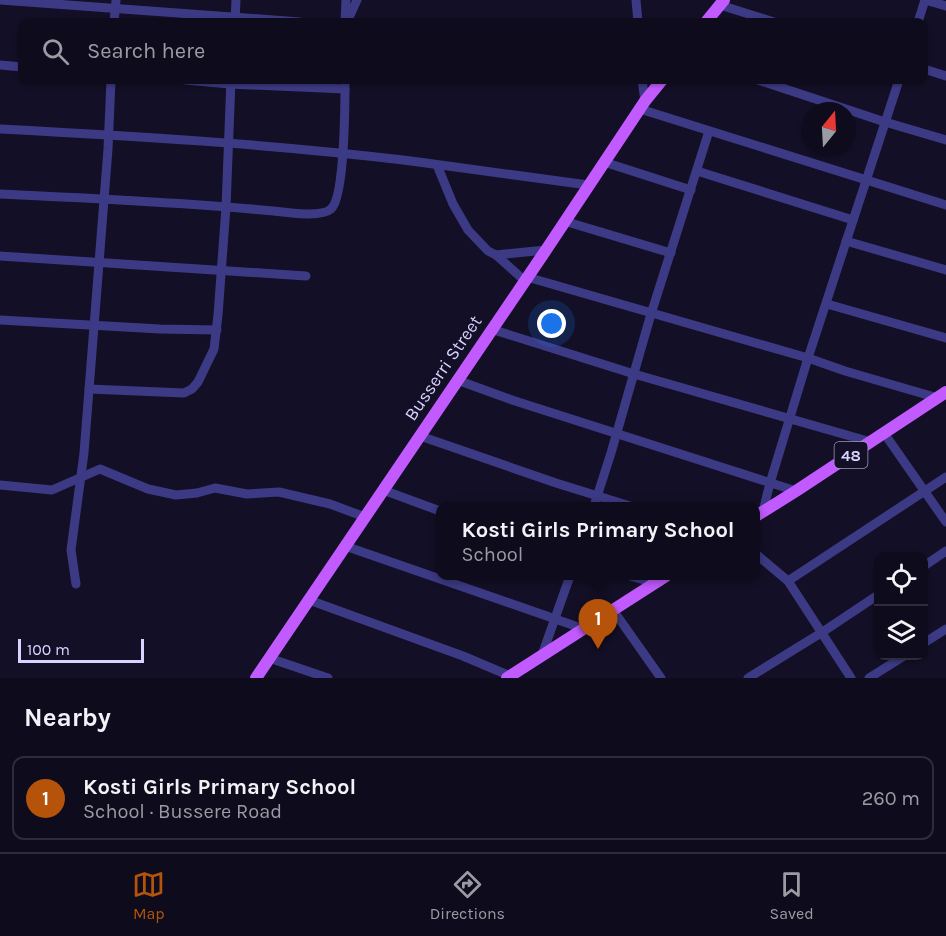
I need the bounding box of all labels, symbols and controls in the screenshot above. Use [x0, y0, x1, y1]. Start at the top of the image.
search box [18, 18, 928, 84]
icon: search [39, 35, 72, 68]
text: Search here [87, 38, 205, 64]
north arrow [802, 102, 856, 156]
your location [537, 309, 566, 338]
street label: Busserri Street [400, 311, 486, 425]
road number: 48 [834, 442, 868, 468]
popup [436, 502, 760, 580]
text: Kosti Girls Primary School [461, 517, 735, 543]
text: School [461, 543, 523, 566]
map controls [874, 552, 928, 660]
button: locate [874, 552, 928, 606]
pin: 1 [578, 600, 618, 649]
button: layers [874, 606, 928, 660]
scale bar [18, 636, 144, 664]
text: 100 m [27, 640, 70, 659]
text: Nearby [24, 702, 111, 733]
text: Kosti Girls Primary School [83, 774, 356, 800]
text: 1 [42, 787, 49, 810]
text: 260 m [862, 787, 920, 810]
text: School · Bussere Road [83, 800, 282, 823]
tab: Map [132, 868, 165, 923]
tab: Directions [430, 868, 505, 923]
tab: Saved [770, 868, 814, 923]

